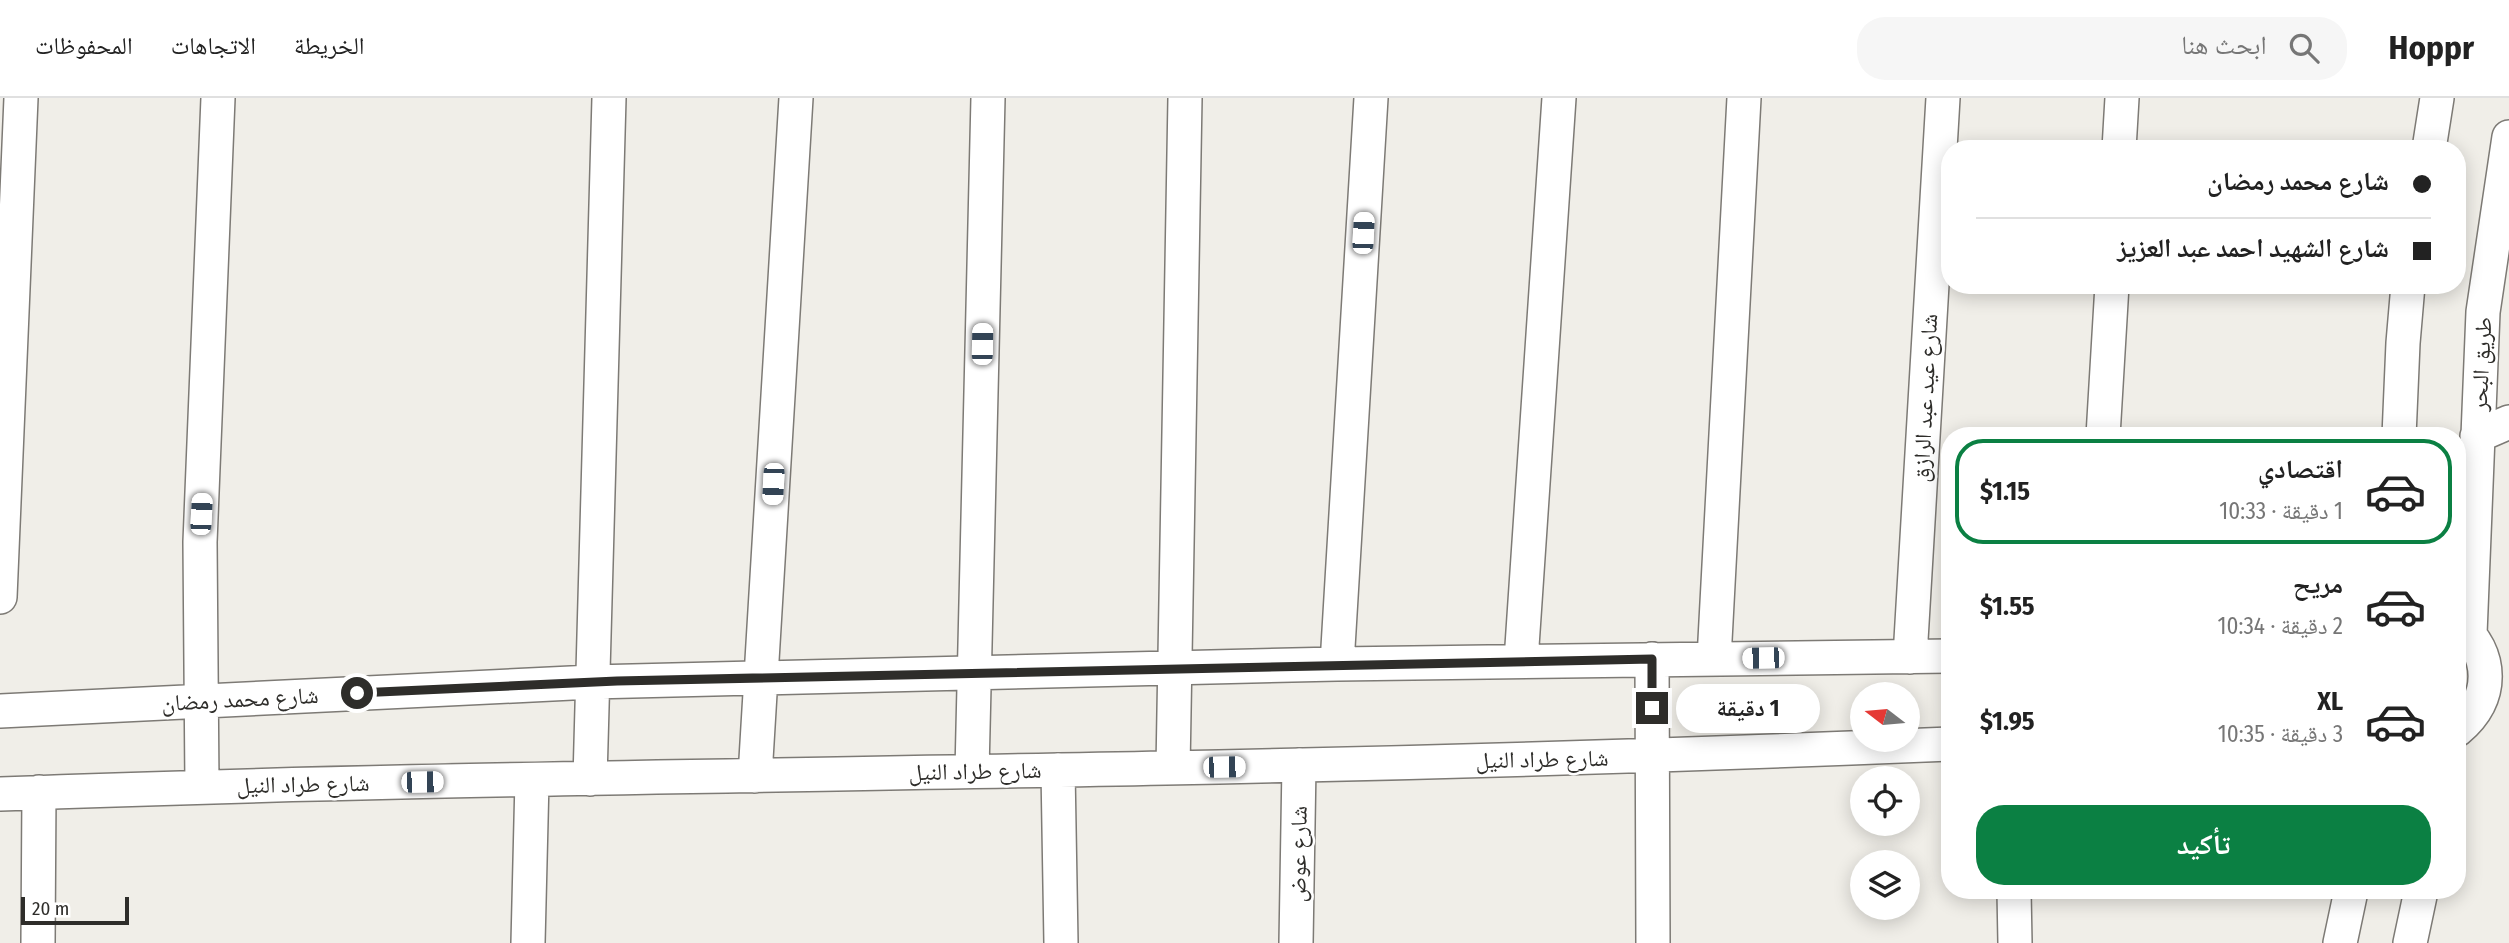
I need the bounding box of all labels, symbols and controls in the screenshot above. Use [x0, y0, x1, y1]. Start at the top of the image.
search box [1857, 17, 2347, 80]
text: Hoppr [2389, 28, 2474, 68]
icon: search [2285, 29, 2323, 67]
text: ابحث هنا [2181, 30, 2267, 61]
text: المحفوظات [35, 32, 133, 60]
text: الاتجاهات [171, 32, 256, 60]
text: الخريطة [294, 32, 365, 60]
text: شارع محمد رمضان [2207, 166, 2389, 197]
car [1352, 211, 1375, 255]
text: شارع الشهيد احمد عبد العزيز [2117, 233, 2389, 264]
street label: شارع عيد عبد الرازق [1907, 313, 1944, 483]
street label: طريق البحر [2465, 316, 2497, 413]
car [972, 323, 993, 365]
text: اقتصادي [2258, 454, 2343, 485]
icon: car [2364, 460, 2427, 523]
car [762, 462, 785, 506]
text: $1.15 [1980, 476, 2030, 507]
car [190, 492, 213, 536]
text: 1 دقيقة · 10:33 [2219, 497, 2343, 525]
text: مريح [2293, 569, 2343, 600]
icon: car [2364, 575, 2427, 638]
text: $1.55 [1980, 591, 2035, 622]
text: 2 دقيقة · 10:34 [2218, 612, 2343, 640]
car [1742, 647, 1785, 669]
route start [341, 677, 373, 709]
street label: شارع محمد رمضان [161, 681, 319, 718]
north arrow [1850, 682, 1920, 752]
map controls [1850, 682, 1920, 920]
callout: 1 دقيقة [1676, 684, 1820, 732]
text: XL [2317, 686, 2343, 717]
icon: car [2364, 690, 2427, 753]
route end [1636, 692, 1668, 724]
text: 1 دقيقة [1717, 694, 1779, 722]
text: $1.95 [1980, 706, 2035, 737]
text: 3 دقيقة · 10:35 [2218, 720, 2343, 748]
street label: شارع طراد النيل [1475, 744, 1609, 775]
street label: شارع طراد النيل [908, 756, 1042, 787]
car [1203, 756, 1246, 778]
button: locate [1850, 766, 1920, 836]
street label: شارع طراد النيل [236, 769, 370, 800]
car [401, 771, 444, 793]
street label: شارع عوض [1283, 805, 1314, 903]
button: تأكيد [1976, 805, 2431, 885]
button: layers [1850, 850, 1920, 920]
scale bar [21, 894, 130, 926]
text: 20 m [32, 897, 69, 920]

